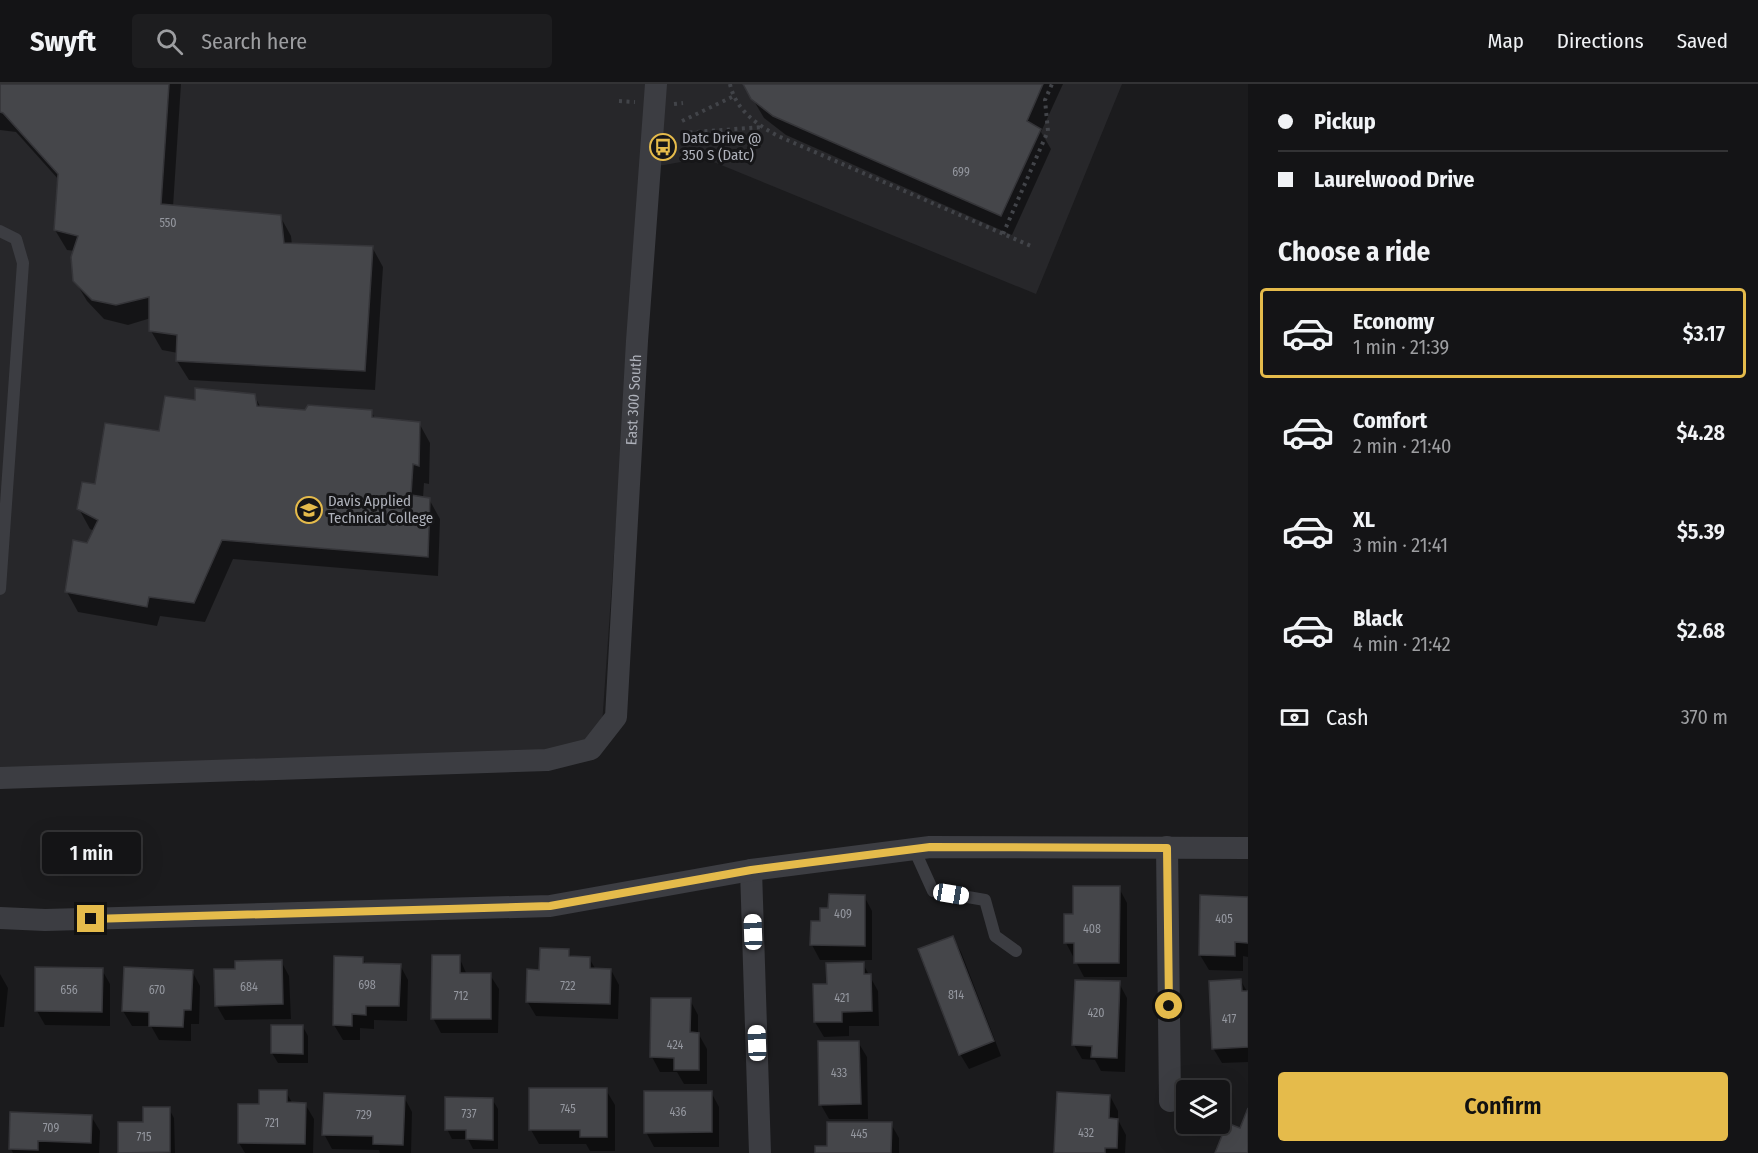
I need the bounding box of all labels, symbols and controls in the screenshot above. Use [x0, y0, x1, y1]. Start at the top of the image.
search box [132, 14, 552, 68]
text: Swyft [30, 25, 96, 58]
icon: search [153, 25, 186, 58]
text: Search here [201, 28, 307, 55]
text: Map [1487, 28, 1524, 54]
text: Directions [1557, 28, 1644, 54]
text: Saved [1677, 28, 1728, 54]
text: Pickup [1314, 108, 1376, 135]
place label: Datc Drive @ 350 S (Datc) [682, 129, 762, 164]
bus stop icon: Datc Drive @ 350 S (Datc) [648, 132, 678, 162]
house number: 699 [952, 165, 970, 179]
text: Laurelwood Drive [1314, 166, 1474, 193]
house number: 550 [159, 216, 177, 230]
text: Choose a ride [1278, 236, 1430, 268]
icon: car [1281, 306, 1335, 360]
text: Economy [1353, 308, 1434, 335]
text: $3.17 [1683, 320, 1725, 347]
text: 1 min · 21:39 [1353, 335, 1449, 359]
street label: East 300 South [622, 354, 645, 446]
icon: car [1281, 405, 1335, 459]
text: Comfort [1353, 407, 1427, 434]
text: $4.28 [1676, 419, 1725, 446]
text: 2 min · 21:40 [1353, 434, 1452, 458]
place label: Davis Applied Technical College [328, 492, 433, 527]
school or university icon: Davis Applied Technical College [294, 495, 324, 525]
icon: car [1281, 504, 1335, 558]
text: XL [1353, 506, 1375, 533]
text: $5.39 [1677, 518, 1725, 545]
text: 3 min · 21:41 [1353, 533, 1448, 557]
icon: car [1281, 603, 1335, 657]
text: Black [1353, 605, 1403, 632]
text: $2.68 [1677, 617, 1725, 644]
text: 4 min · 21:42 [1353, 632, 1451, 656]
icon: cash [1278, 701, 1311, 734]
text: Cash [1326, 704, 1369, 731]
text: 370 m [1681, 705, 1728, 729]
callout: 1 min [42, 832, 140, 874]
text: 1 min [70, 841, 113, 865]
car [932, 882, 970, 906]
route end [77, 905, 104, 932]
house number: 409 [834, 907, 852, 921]
house number: 405 [1215, 912, 1233, 926]
car [743, 914, 763, 950]
house number: 408 [1083, 922, 1101, 936]
house number: 698 [358, 978, 376, 992]
house number: 722 [560, 979, 576, 993]
house number: 684 [240, 980, 258, 994]
house number: 656 [60, 983, 78, 997]
house number: 670 [149, 983, 165, 997]
house number: 814 [948, 988, 964, 1002]
house number: 712 [454, 989, 468, 1003]
house number: 421 [834, 991, 850, 1005]
route start [1155, 992, 1182, 1019]
house number: 420 [1087, 1006, 1105, 1020]
house number: 417 [1222, 1012, 1236, 1026]
car [747, 1025, 767, 1061]
house number: 424 [667, 1038, 683, 1052]
house number: 433 [831, 1066, 847, 1080]
button: Confirm [1278, 1072, 1728, 1141]
map controls [1176, 1080, 1230, 1134]
button: layers [1176, 1080, 1230, 1134]
house number: 745 [560, 1102, 576, 1116]
house number: 436 [669, 1105, 687, 1119]
house number: 737 [462, 1107, 477, 1121]
house number: 729 [356, 1108, 372, 1122]
house number: 721 [265, 1116, 279, 1130]
house number: 709 [43, 1121, 60, 1135]
house number: 432 [1078, 1126, 1094, 1140]
house number: 445 [850, 1127, 868, 1141]
house number: 715 [137, 1130, 152, 1144]

